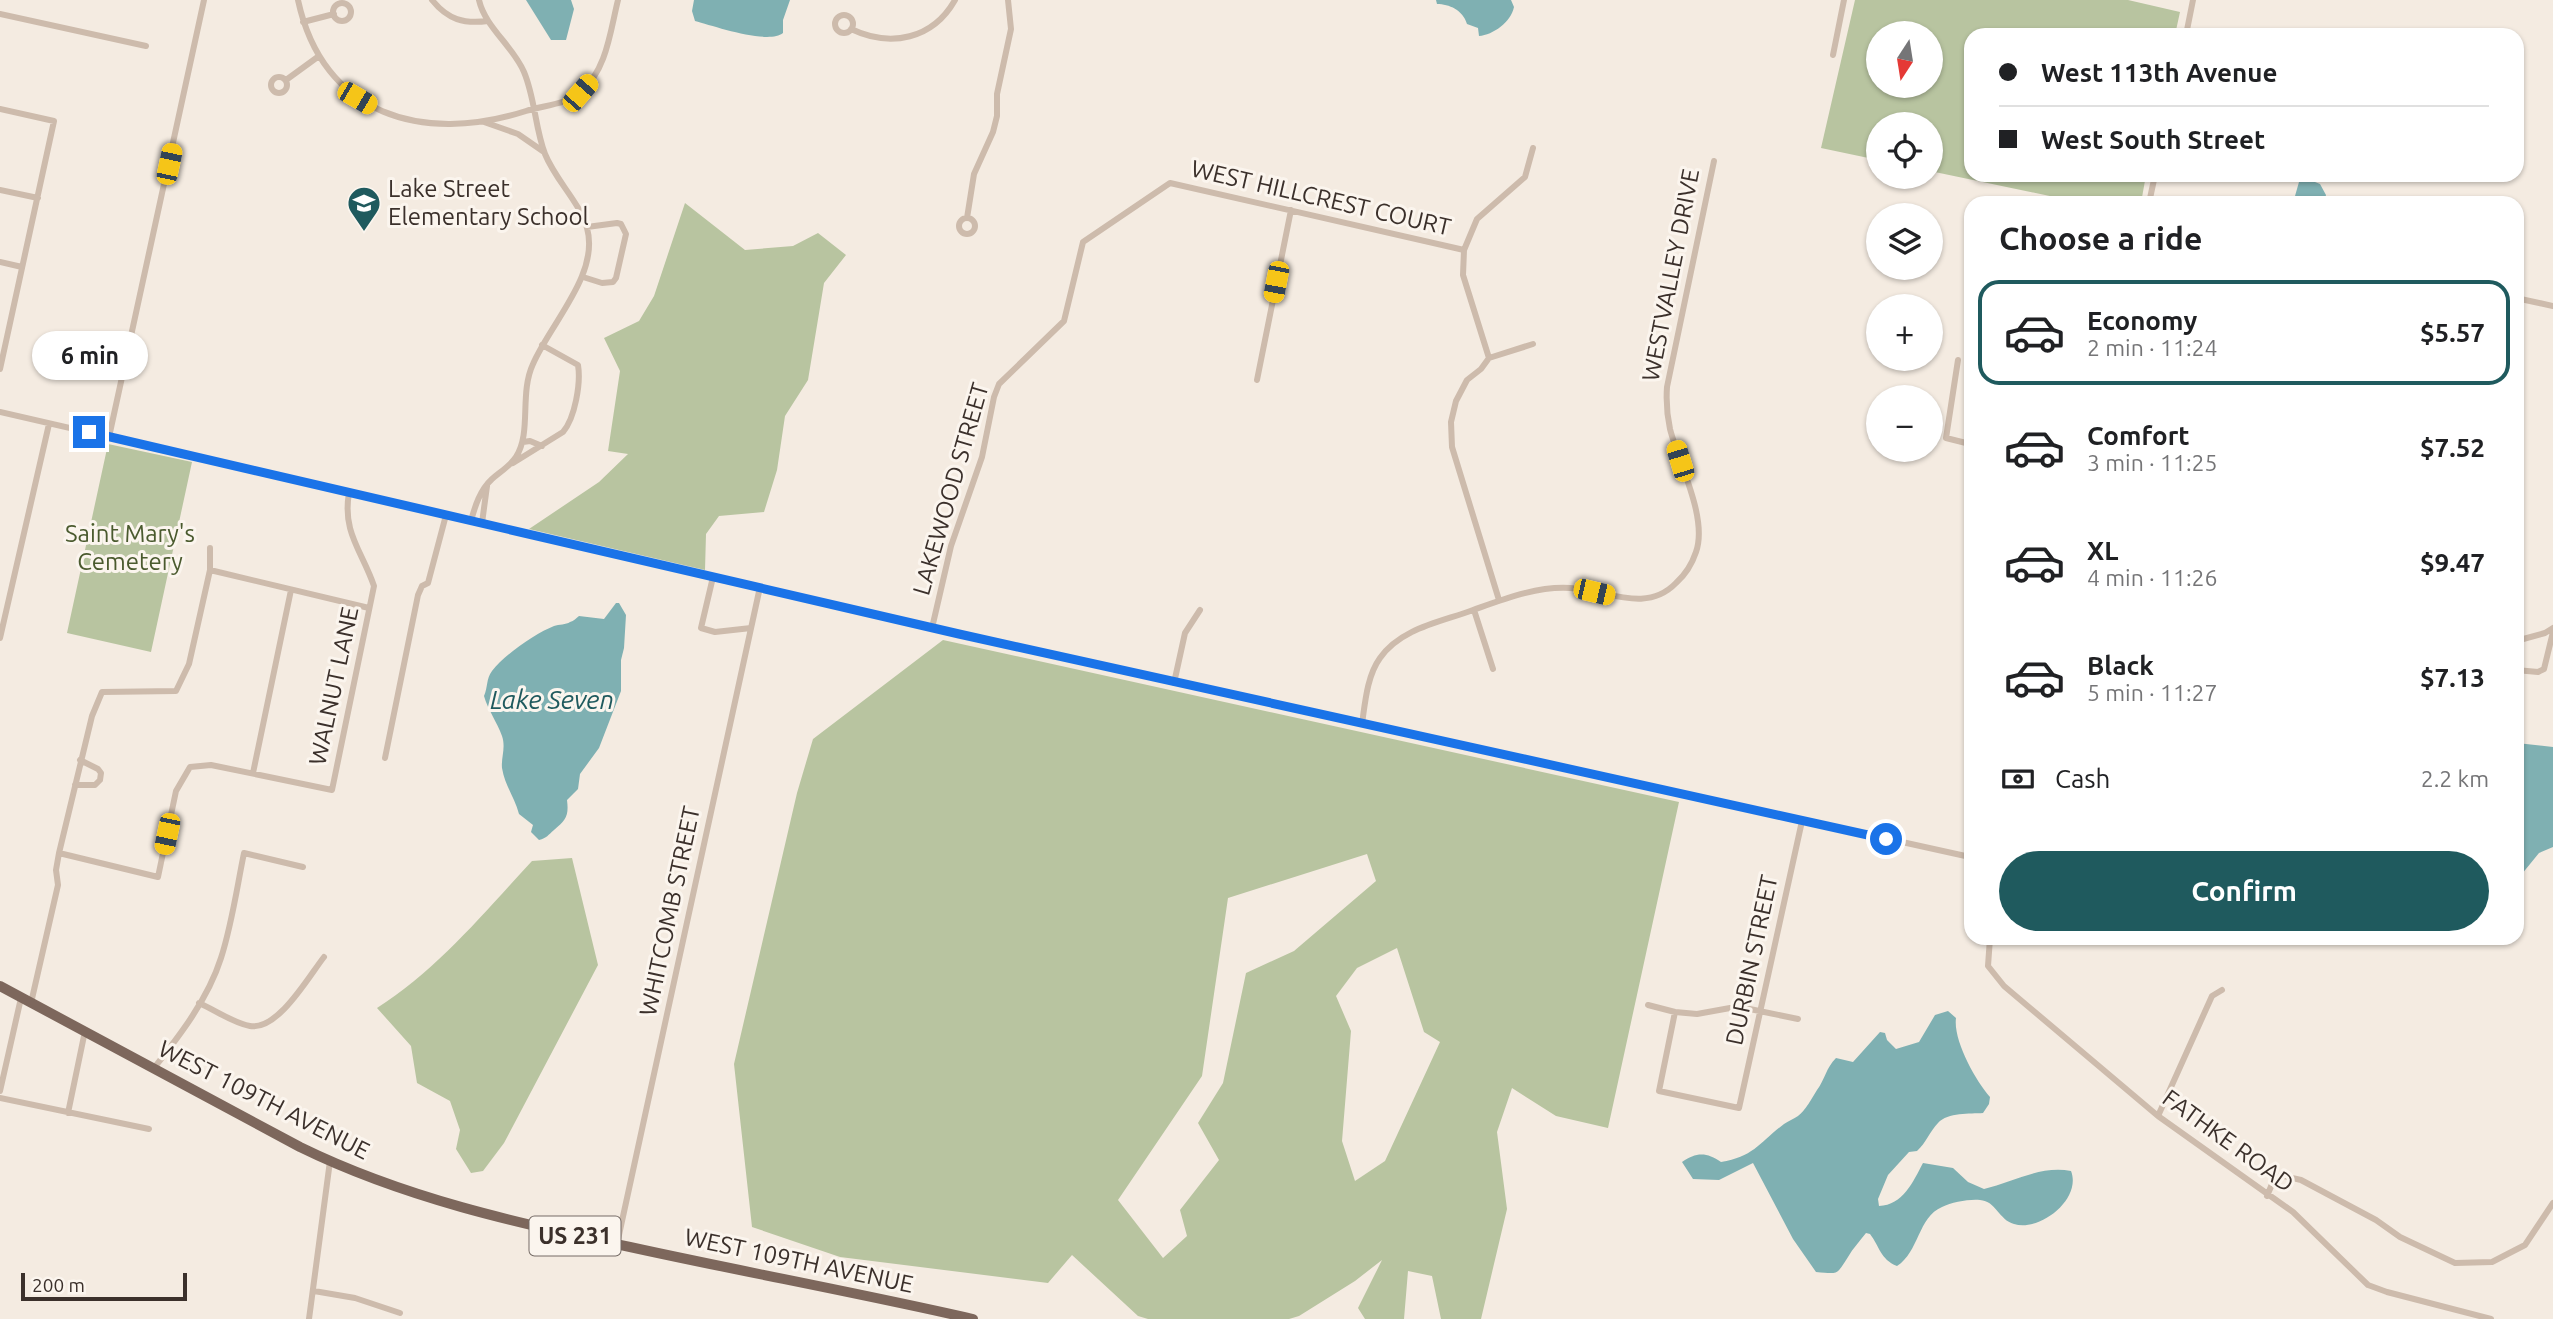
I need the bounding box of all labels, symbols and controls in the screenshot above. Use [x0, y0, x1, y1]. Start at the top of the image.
north arrow [1866, 21, 1942, 98]
map controls [1866, 21, 1943, 462]
text: West 113th Avenue [2041, 58, 2277, 87]
car [559, 70, 602, 116]
car [334, 78, 381, 118]
button: locate [1866, 112, 1943, 189]
text: West South Street [2041, 125, 2265, 154]
car [155, 141, 184, 187]
street label: WEST HILLCREST COURT [1189, 154, 1454, 241]
street label: WESTVALLEY DRIVE [1637, 166, 1704, 383]
place label: Lake Street Elementary School [388, 175, 589, 230]
school or university icon: Lake Street Elementary School [345, 184, 383, 233]
button: layers [1866, 203, 1943, 280]
text: Choose a ride [1999, 220, 2202, 256]
car [1262, 259, 1291, 305]
button: + [1866, 294, 1943, 371]
icon: car [2003, 301, 2066, 364]
text: Economy [2087, 306, 2197, 335]
text: $5.57 [2420, 318, 2485, 347]
callout: 6 min [31, 330, 147, 380]
text: 2 min · 11:24 [2087, 335, 2218, 360]
text: 6 min [61, 343, 119, 368]
street label: LAKEWOOD STREET [907, 380, 994, 598]
button: − [1866, 385, 1943, 462]
route end [73, 416, 105, 448]
icon: car [2003, 416, 2066, 479]
text: Comfort [2087, 421, 2190, 450]
text: $7.52 [2420, 433, 2485, 462]
car [1664, 438, 1697, 484]
text: 3 min · 11:25 [2087, 450, 2218, 475]
park label: Saint Mary's Cemetery [65, 520, 195, 575]
icon: car [2003, 531, 2066, 594]
text: XL [2087, 536, 2118, 565]
text: $9.47 [2420, 548, 2485, 577]
text: 4 min · 11:26 [2087, 565, 2218, 590]
car [1572, 577, 1617, 607]
street label: WALNUT LANE [304, 604, 363, 768]
icon: car [2003, 646, 2066, 709]
text: Black [2087, 651, 2154, 680]
text: $7.13 [2420, 663, 2485, 692]
text: 5 min · 11:27 [2087, 680, 2218, 705]
water label: Lake Seven [490, 685, 614, 714]
icon: cash [1999, 760, 2037, 798]
text: Cash [2055, 764, 2110, 793]
text: 2.2 km [2421, 766, 2489, 791]
street label: WHITCOMB STREET [634, 804, 705, 1018]
car [153, 811, 182, 857]
route start [1870, 823, 1902, 855]
button: Confirm [1999, 851, 2489, 931]
street label: DURBIN STREET [1720, 872, 1783, 1048]
street label: WEST 109TH AVENUE [154, 1035, 374, 1165]
street label: FATHKE ROAD [2157, 1084, 2299, 1197]
road number: US 231 [530, 1217, 620, 1256]
street label: WEST 109TH AVENUE [682, 1223, 916, 1298]
scale bar [21, 1270, 187, 1302]
text: 200 m [32, 1274, 85, 1296]

